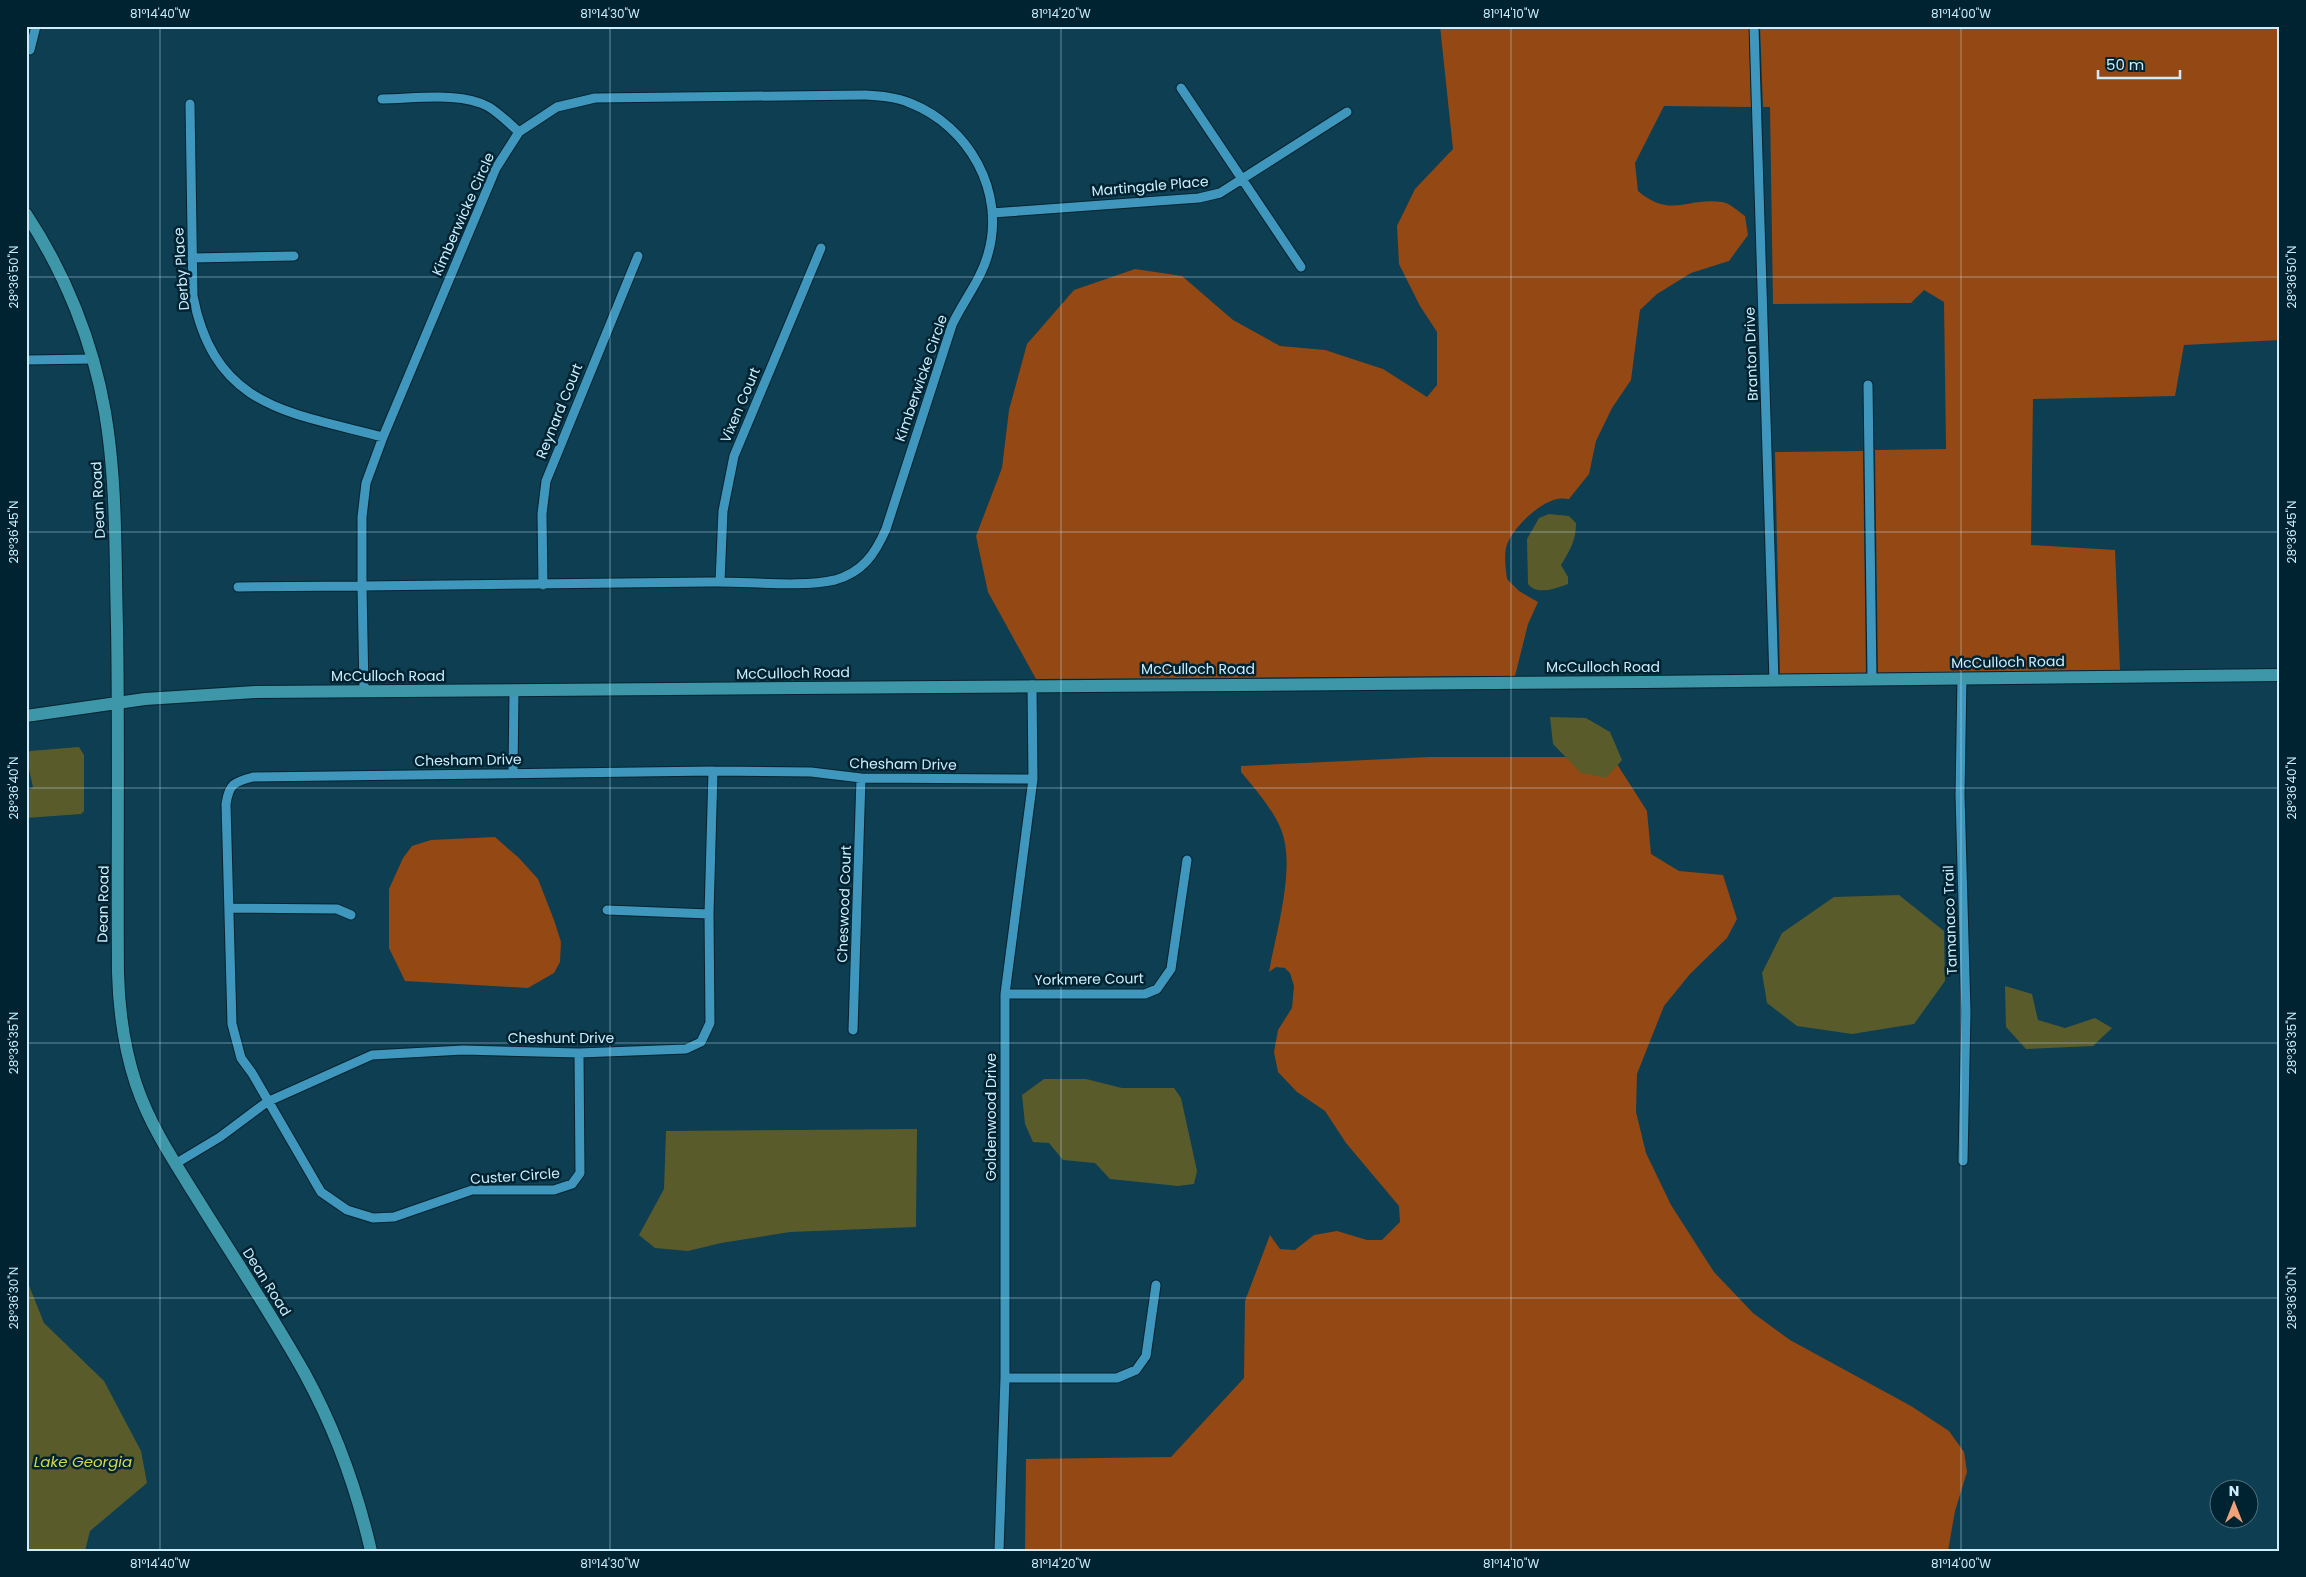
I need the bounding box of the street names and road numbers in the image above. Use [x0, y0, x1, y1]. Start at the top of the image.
street label: Kimberwicke Circle [427, 149, 499, 279]
street label: Martingale Place [1091, 171, 1210, 201]
street label: Derby Place [168, 227, 194, 311]
street label: Branton Drive [1739, 306, 1763, 401]
street label: Kimberwicke Circle [890, 312, 952, 444]
street label: Reynard Court [531, 360, 587, 462]
street label: Vixen Court [715, 364, 765, 446]
street label: Dean Road [86, 461, 110, 539]
street label: McCulloch Road [1951, 651, 2065, 673]
street label: McCulloch Road [1546, 657, 1660, 677]
street label: McCulloch Road [1141, 659, 1255, 679]
street label: McCulloch Road [736, 662, 850, 684]
street label: McCulloch Road [331, 666, 445, 686]
street label: Chesham Drive [414, 749, 522, 771]
street label: Chesham Drive [849, 753, 957, 775]
street label: Cheswood Court [832, 845, 856, 963]
street label: Dean Road [92, 865, 114, 943]
street label: Tamanaco Trail [1938, 865, 1962, 975]
street label: Yorkmere Court [1034, 968, 1144, 990]
street label: Cheshunt Drive [508, 1028, 615, 1048]
street label: Goldenwood Drive [981, 1053, 1001, 1181]
street label: Custer Circle [469, 1163, 561, 1189]
street label: Dean Road [238, 1244, 296, 1320]

